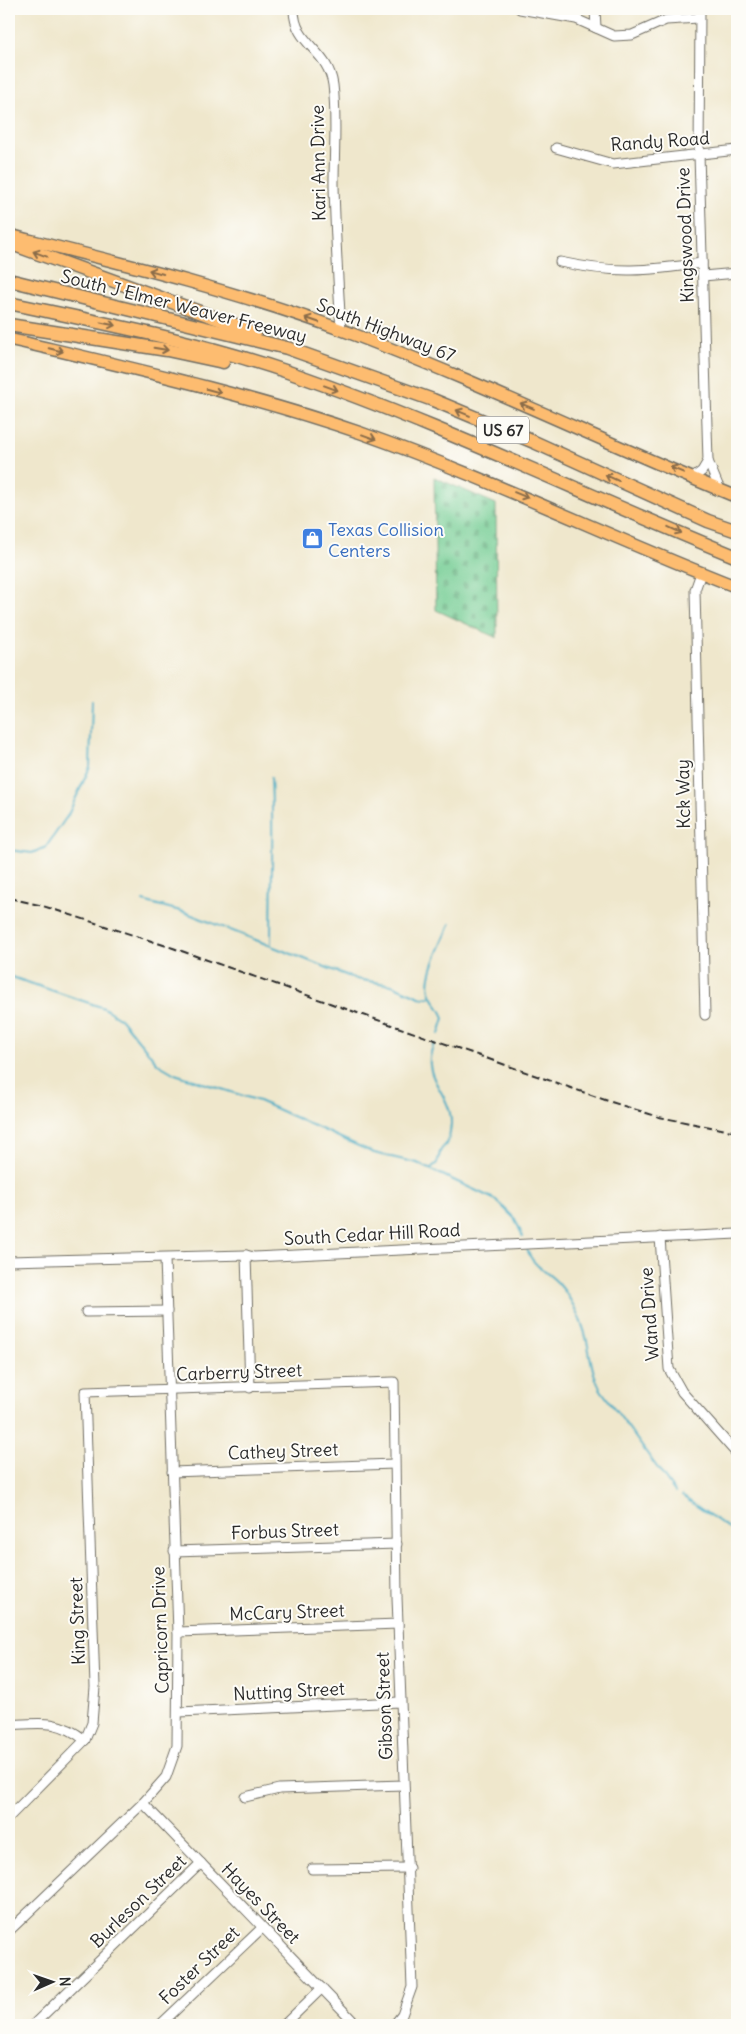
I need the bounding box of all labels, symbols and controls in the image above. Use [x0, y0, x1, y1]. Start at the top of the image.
street label: Kari Ann Drive [305, 105, 331, 221]
street label: Randy Road [610, 126, 711, 156]
street label: Kingswood Drive [671, 167, 699, 303]
one-way arrow [33, 249, 48, 258]
street label: South J Elmer Weaver Freeway [59, 264, 309, 348]
one-way arrow [149, 267, 165, 276]
street label: South Highway 67 [313, 293, 459, 367]
one-way arrow [304, 314, 320, 324]
one-way arrow [99, 320, 115, 329]
one-way arrow [152, 344, 168, 354]
one-way arrow [48, 346, 64, 355]
one-way arrow [323, 384, 338, 393]
one-way arrow [205, 387, 221, 396]
one-way arrow [520, 400, 535, 410]
one-way arrow [456, 407, 471, 417]
road number: US 67 [477, 416, 529, 444]
one-way arrow [361, 433, 377, 442]
one-way arrow [669, 465, 684, 474]
one-way arrow [605, 472, 620, 482]
one-way arrow [513, 491, 528, 501]
place label: Texas Collision Centers [328, 518, 444, 562]
one-way arrow [667, 526, 682, 536]
shop icon: Texas Collision Centers [300, 527, 324, 551]
street label: Kck Way [671, 759, 695, 829]
street label: South Cedar Hill Road [283, 1218, 461, 1250]
street label: Wand Drive [634, 1266, 664, 1362]
street label: Carberry Street [176, 1358, 302, 1386]
street label: Cathey Street [227, 1438, 339, 1464]
street label: Forbus Street [231, 1518, 339, 1544]
street label: Capricorn Drive [146, 1566, 174, 1694]
street label: King Street [64, 1577, 90, 1665]
street label: McCary Street [229, 1598, 345, 1626]
street label: Gibson Street [371, 1652, 397, 1760]
street label: Nutting Street [233, 1677, 345, 1705]
street label: Burleson Street [85, 1850, 191, 1952]
street label: Hayes Street [217, 1858, 305, 1948]
street label: Foster Street [154, 1921, 244, 2009]
north arrow [28, 1956, 78, 2006]
text: N [56, 1976, 74, 1987]

